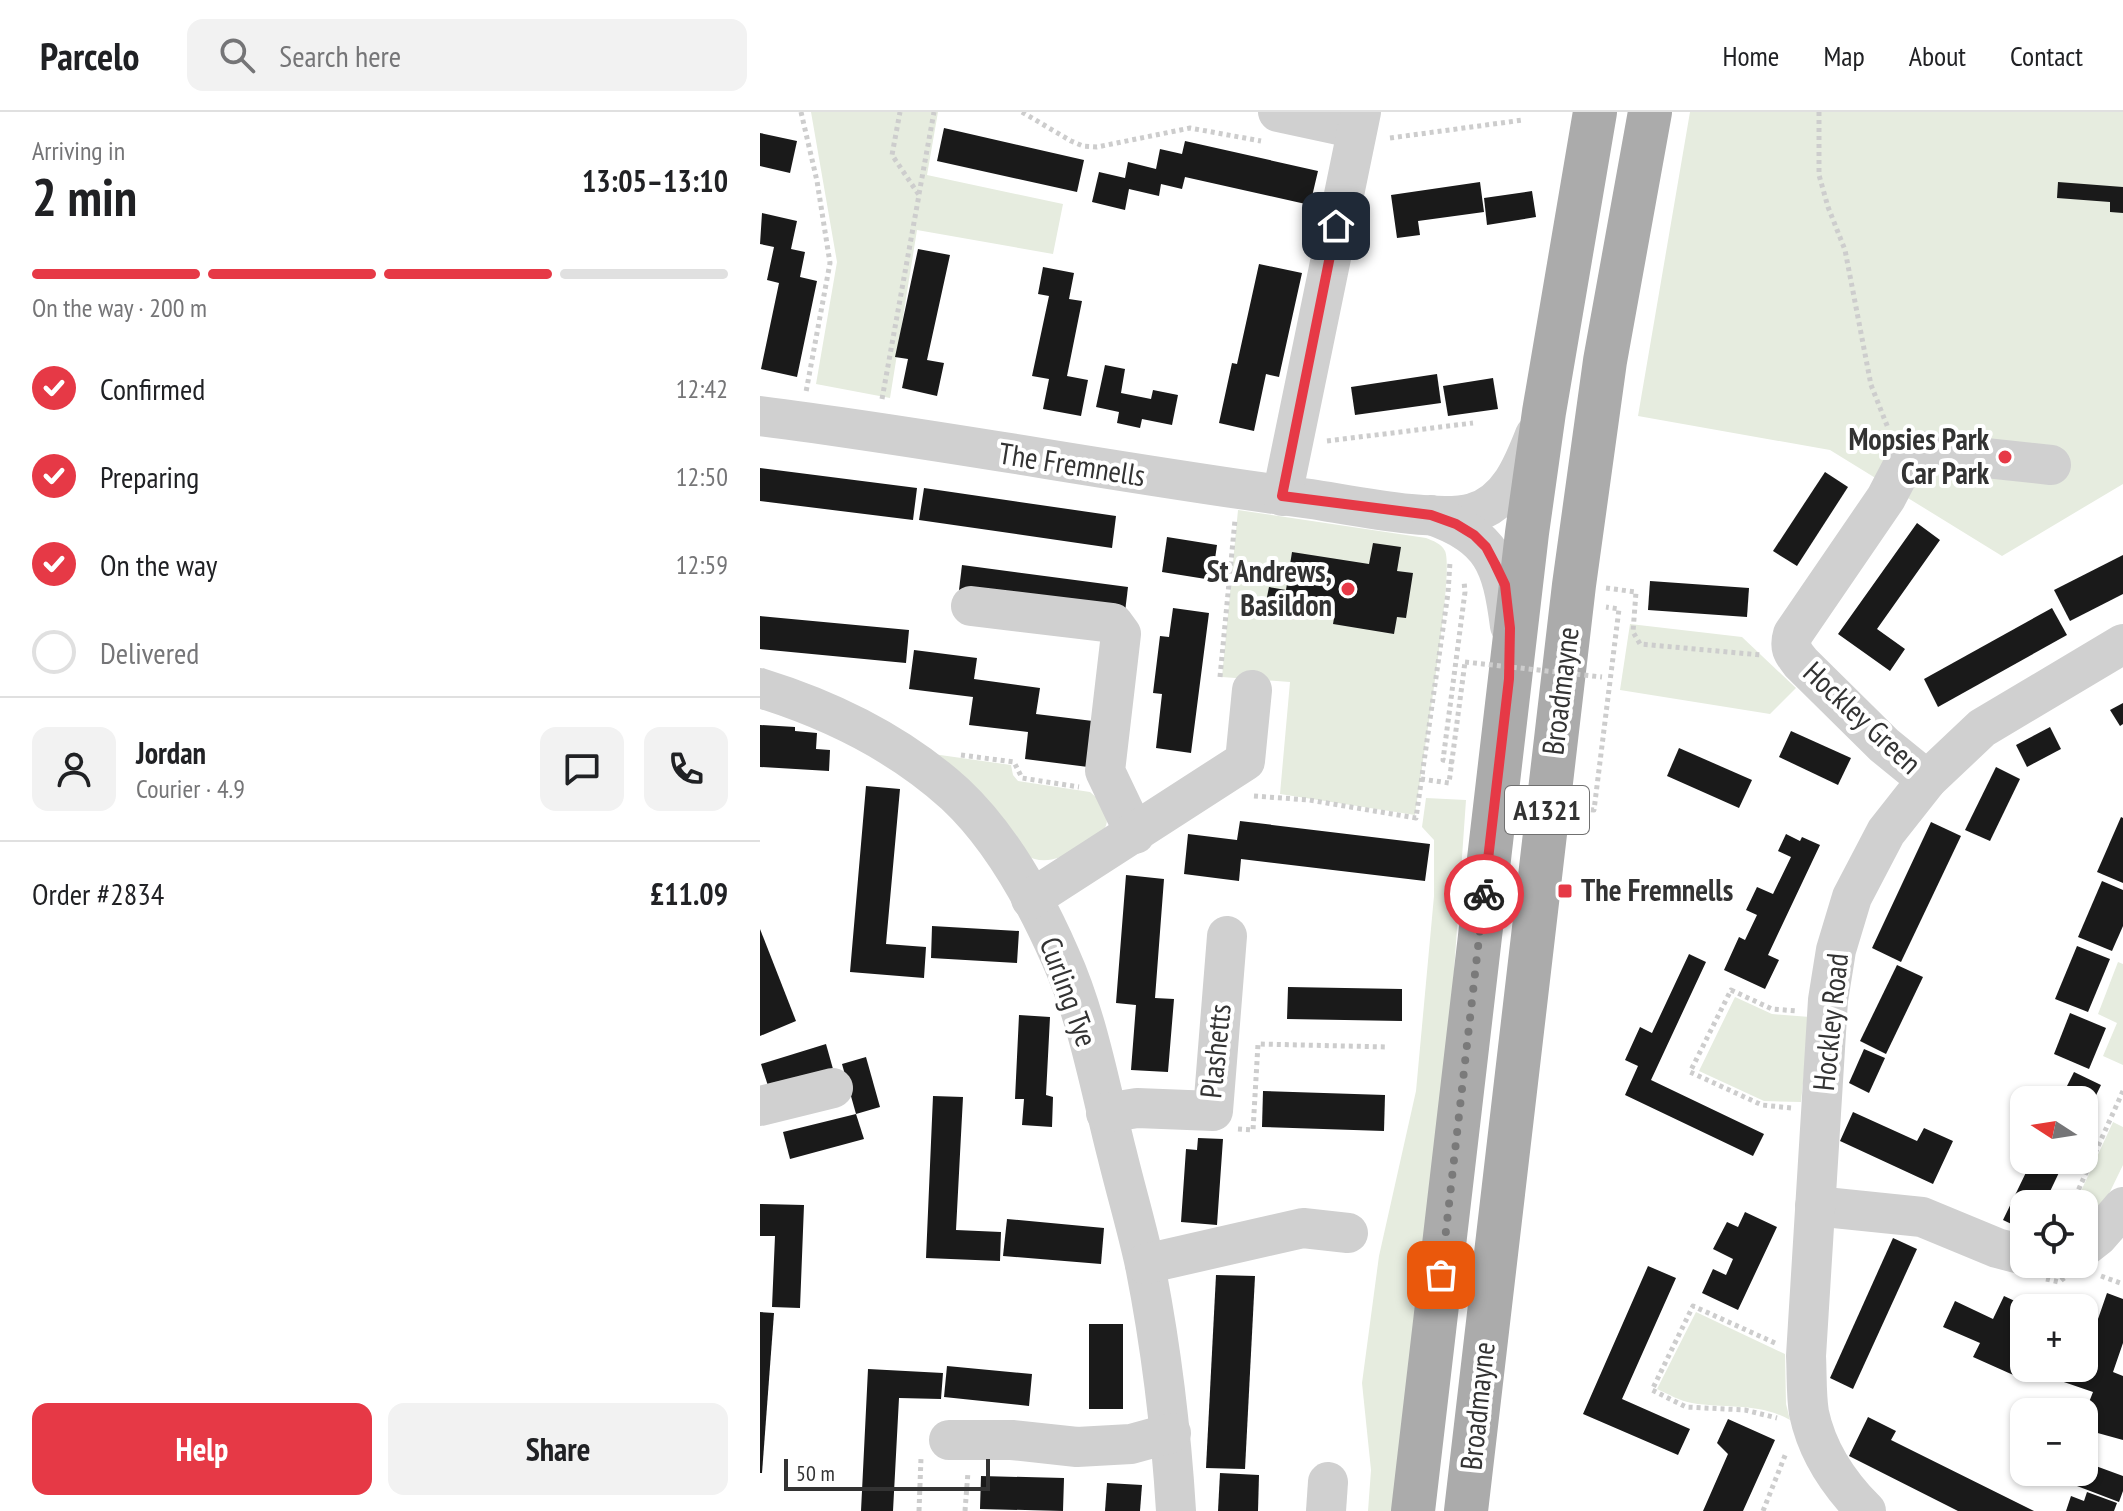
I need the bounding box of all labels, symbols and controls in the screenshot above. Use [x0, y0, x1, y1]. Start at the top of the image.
search box [187, 19, 747, 91]
text: Parcelo [40, 31, 139, 80]
icon: search [215, 33, 259, 77]
text: Search here [279, 36, 401, 75]
text: Home [1723, 37, 1779, 74]
text: Map [1823, 37, 1865, 74]
text: About [1909, 37, 1966, 74]
text: Contact [2010, 37, 2083, 74]
text: Arriving in [32, 134, 125, 167]
text: 13:05–13:10 [582, 161, 728, 200]
text: 2 min [32, 163, 137, 230]
pin [1302, 192, 1370, 260]
icon: home [1314, 204, 1358, 248]
text: On the way · 200 m [32, 291, 207, 324]
icon: check [32, 366, 76, 410]
text: Confirmed [100, 369, 205, 408]
text: 12:42 [676, 372, 728, 405]
place label: Mopsies Park Car Park [1848, 419, 1990, 492]
street label: The Fremnells [996, 433, 1148, 494]
marker: Mopsies Park Car Park [1996, 448, 2014, 466]
icon: check [32, 454, 76, 498]
text: Preparing [100, 457, 199, 496]
text: 12:50 [676, 460, 728, 493]
icon: check [32, 542, 76, 586]
text: On the way [100, 545, 217, 584]
text: 12:59 [676, 548, 728, 581]
place label: St Andrews, Basildon [1207, 551, 1332, 624]
marker: St Andrews, Basildon [1339, 580, 1357, 598]
street label: Broadmayne [1532, 625, 1587, 757]
text: Delivered [100, 633, 199, 672]
street label: Hockley Green [1796, 652, 1930, 782]
button: person [32, 727, 116, 811]
button: chat [540, 727, 624, 811]
button: phone [644, 727, 728, 811]
text: Jordan [136, 733, 206, 772]
text: Courier · 4.9 [136, 772, 245, 805]
road number: A1321 [1505, 786, 1589, 834]
courier [1444, 854, 1524, 934]
place label: The Fremnells [1581, 870, 1733, 909]
icon: bike [1462, 872, 1506, 916]
text: Order #2834 [32, 874, 164, 913]
text: £11.09 [650, 874, 728, 913]
marker: The Fremnells [1556, 882, 1574, 900]
street label: Curling Tye [1032, 931, 1107, 1052]
street label: Hockley Road [1803, 951, 1856, 1093]
street label: Plashetts [1190, 1002, 1239, 1100]
north arrow [2010, 1086, 2098, 1174]
map controls [2010, 1086, 2098, 1486]
button: locate [2010, 1190, 2098, 1278]
pin [1407, 1241, 1475, 1309]
icon: bag [1419, 1253, 1463, 1297]
button: + [2010, 1294, 2098, 1382]
street label: Broadmayne [1450, 1340, 1503, 1472]
button: − [2010, 1398, 2098, 1486]
button: Help [32, 1403, 372, 1495]
button: Share [388, 1403, 728, 1495]
scale bar [784, 1455, 990, 1491]
text: 50 m [796, 1459, 835, 1487]

